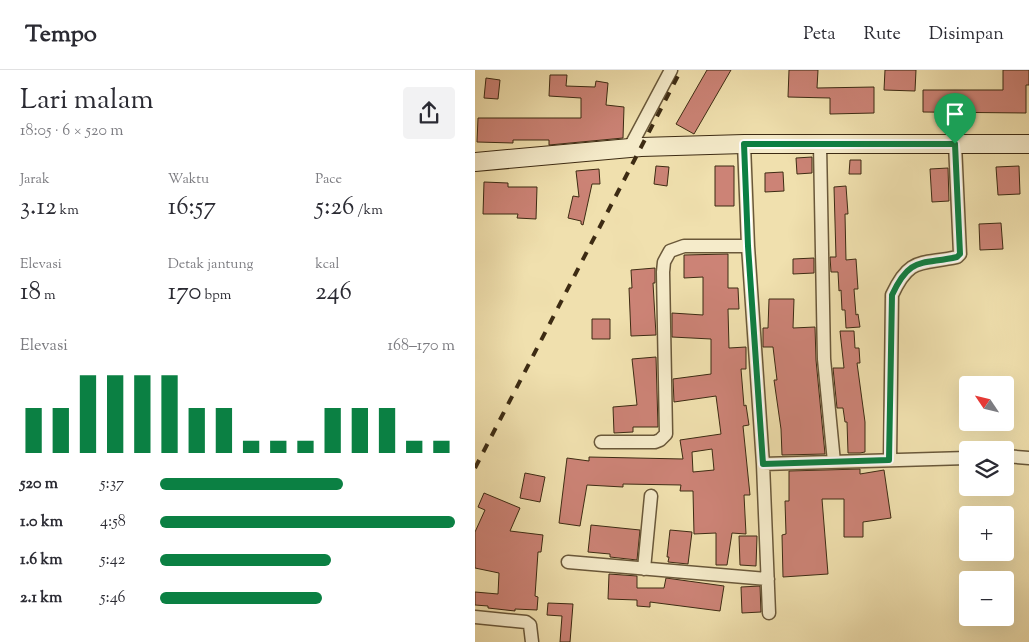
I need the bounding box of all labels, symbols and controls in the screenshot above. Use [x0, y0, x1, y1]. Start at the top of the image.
text: Tempo [25, 18, 97, 52]
text: Peta [803, 22, 835, 48]
text: Rute [863, 22, 901, 48]
text: Disimpan [929, 22, 1004, 48]
text: Lari malam [20, 81, 154, 121]
button: share [403, 87, 455, 139]
pin [934, 93, 976, 144]
icon: arrive [941, 100, 969, 128]
text: 18:05 · 6 × 520 m [20, 120, 124, 143]
text: Jarak [20, 170, 50, 190]
text: Waktu [168, 170, 209, 190]
text: Pace [315, 170, 342, 190]
text: 3.12 [20, 190, 57, 226]
text: 16:57 [168, 190, 216, 226]
text: 5:26 [315, 190, 355, 226]
text: km [57, 201, 79, 221]
text: /km [355, 201, 383, 221]
text: Elevasi [20, 255, 62, 275]
text: Detak jantung [168, 255, 253, 275]
text: kcal [315, 255, 339, 275]
text: 18 [20, 275, 41, 311]
text: 170 [168, 275, 201, 311]
text: 246 [315, 275, 352, 311]
text: m [41, 286, 56, 306]
text: bpm [201, 286, 231, 306]
text: Elevasi [20, 335, 68, 358]
text: 168–170 m [388, 335, 455, 358]
north arrow [959, 376, 1014, 431]
map controls [959, 376, 1014, 626]
button: layers [959, 441, 1014, 496]
text: 520 m [20, 473, 58, 496]
text: 5:37 [100, 473, 124, 496]
button: + [959, 506, 1014, 561]
text: 1.0 km [20, 511, 63, 534]
text: 4:58 [100, 511, 126, 534]
text: 1.6 km [20, 549, 62, 572]
text: 5:42 [100, 549, 125, 572]
button: − [959, 571, 1014, 626]
text: 2.1 km [20, 587, 62, 610]
text: 5:46 [100, 587, 126, 610]

